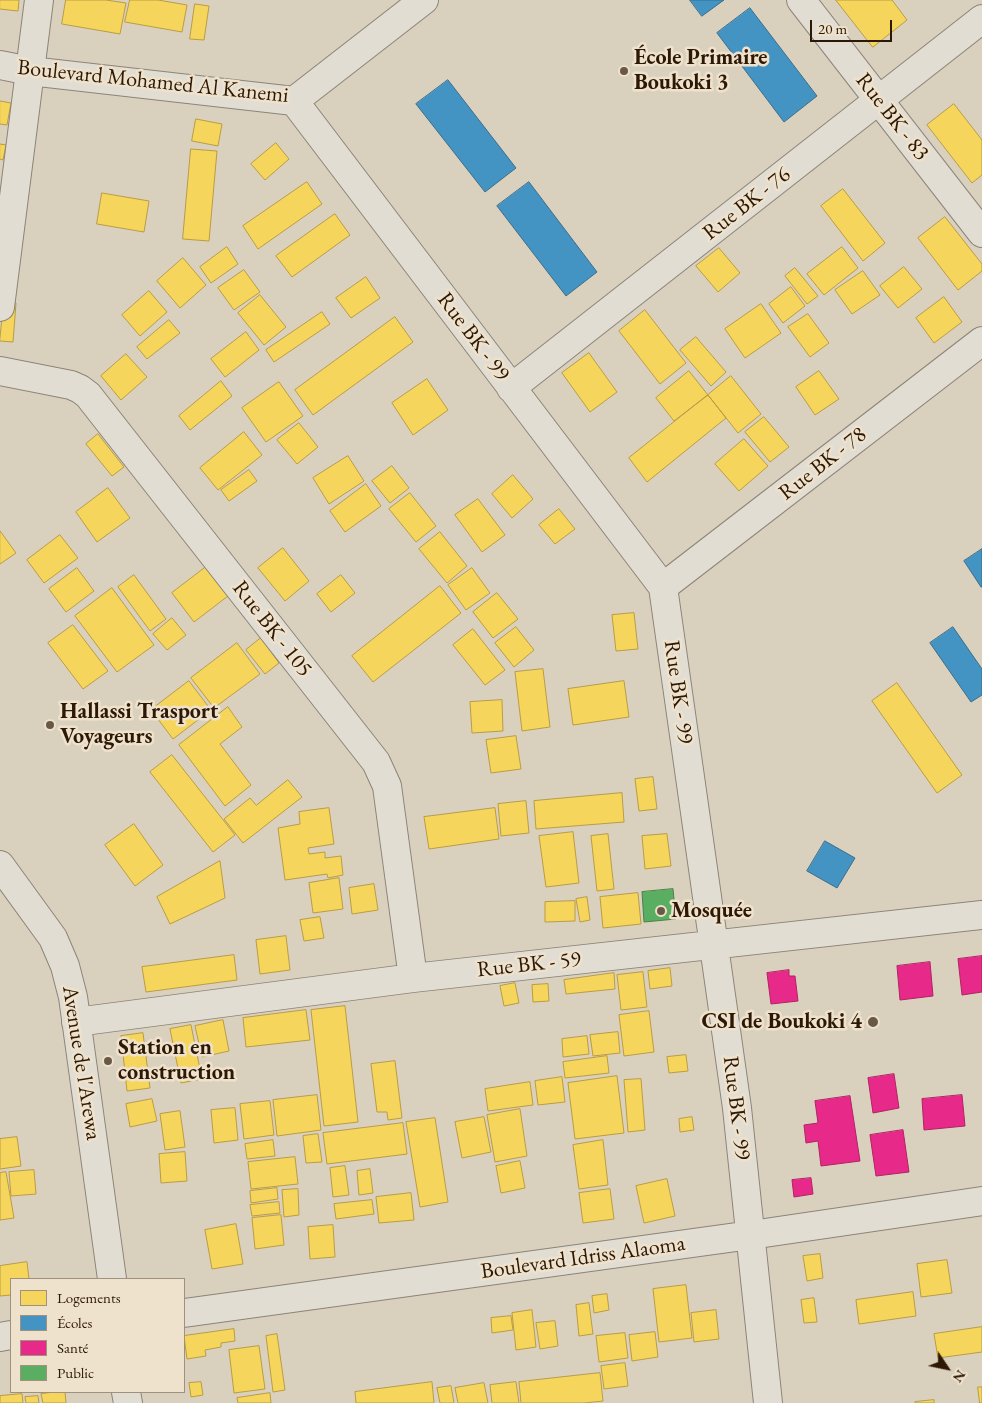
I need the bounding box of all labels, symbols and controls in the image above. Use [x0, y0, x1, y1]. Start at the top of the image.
scale bar [812, 10, 894, 42]
text: 20 m [818, 19, 847, 38]
place label: École Primaire Boukoki 3 [634, 45, 767, 96]
street label: Boulevard Mohamed Al Kanemi [16, 55, 290, 109]
marker: École Primaire Boukoki 3 [618, 65, 630, 77]
street label: Rue BK - 83 [850, 68, 934, 166]
street label: Rue BK - 76 [698, 162, 796, 246]
street label: Rue BK - 99 [431, 287, 515, 387]
street label: Rue BK - 78 [774, 422, 872, 506]
street label: Rue BK - 105 [226, 576, 318, 682]
street label: Rue BK - 99 [658, 639, 698, 745]
place label: Hallassi Trasport Voyageurs [60, 699, 218, 750]
marker: Hallassi Trasport Voyageurs [44, 719, 56, 731]
place label: Mosquée [671, 898, 752, 924]
marker: Mosquée [655, 905, 667, 917]
street label: Rue BK - 59 [476, 946, 582, 984]
street label: Avenue de l'Arewa [56, 984, 106, 1142]
place label: CSI de Boukoki 4 [702, 1009, 862, 1035]
marker: CSI de Boukoki 4 [866, 1015, 880, 1029]
place label: Station en construction [118, 1035, 235, 1086]
marker: Station en construction [102, 1055, 114, 1067]
street label: Rue BK - 99 [717, 1055, 755, 1161]
street label: Boulevard Idriss Alaoma [479, 1231, 687, 1285]
legend [10, 1278, 185, 1393]
text: Logements [57, 1288, 121, 1307]
text: Écoles [57, 1313, 92, 1332]
text: Santé [57, 1338, 88, 1357]
north arrow [922, 1343, 972, 1393]
text: Public [57, 1363, 94, 1382]
text: N [949, 1367, 970, 1386]

